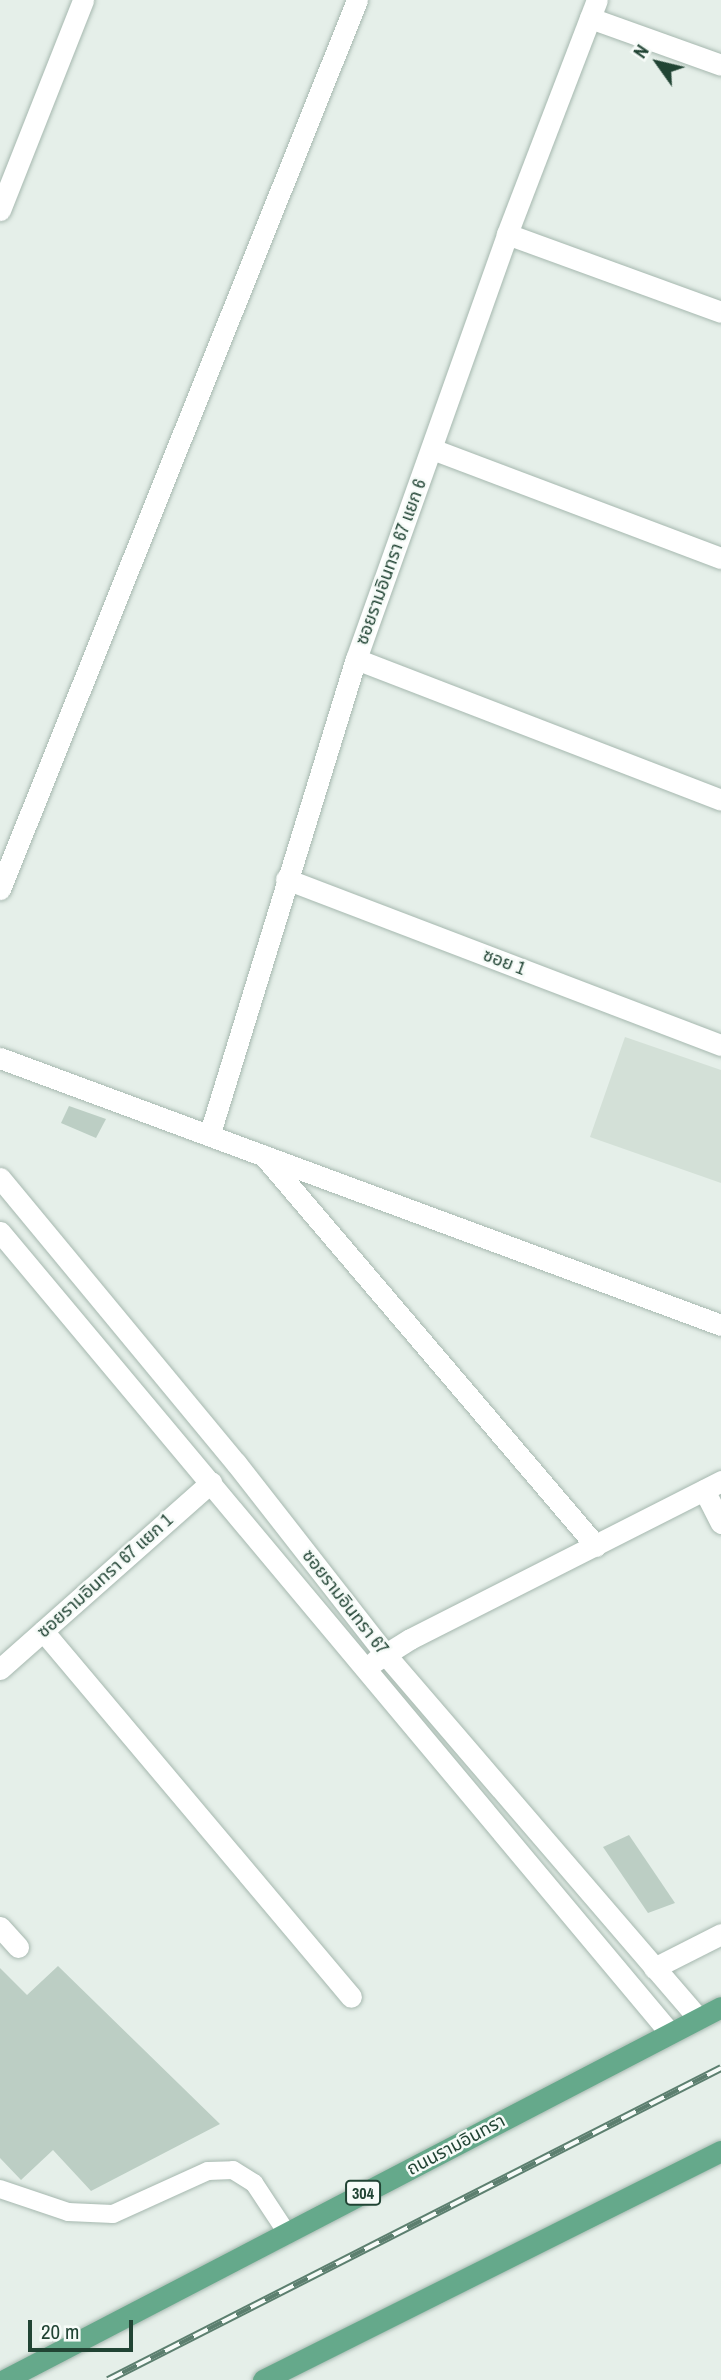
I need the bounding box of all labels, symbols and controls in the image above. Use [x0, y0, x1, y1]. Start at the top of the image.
north arrow [623, 28, 693, 98]
text: N [627, 39, 655, 63]
street label: ซอยรามอินทรา 67 แยก 6 [351, 476, 431, 648]
street label: ซอย 1 [480, 944, 528, 980]
street label: ซอยรามอินทรา 67 แยก 1 [33, 1510, 177, 1642]
street label: ซอยรามอินทรา 67 [297, 1545, 393, 1659]
street label: ถนนรามอินทรา [403, 2110, 509, 2180]
road number: 304 [344, 2180, 382, 2206]
scale bar [32, 2306, 136, 2350]
text: 20 m [41, 2317, 79, 2346]

